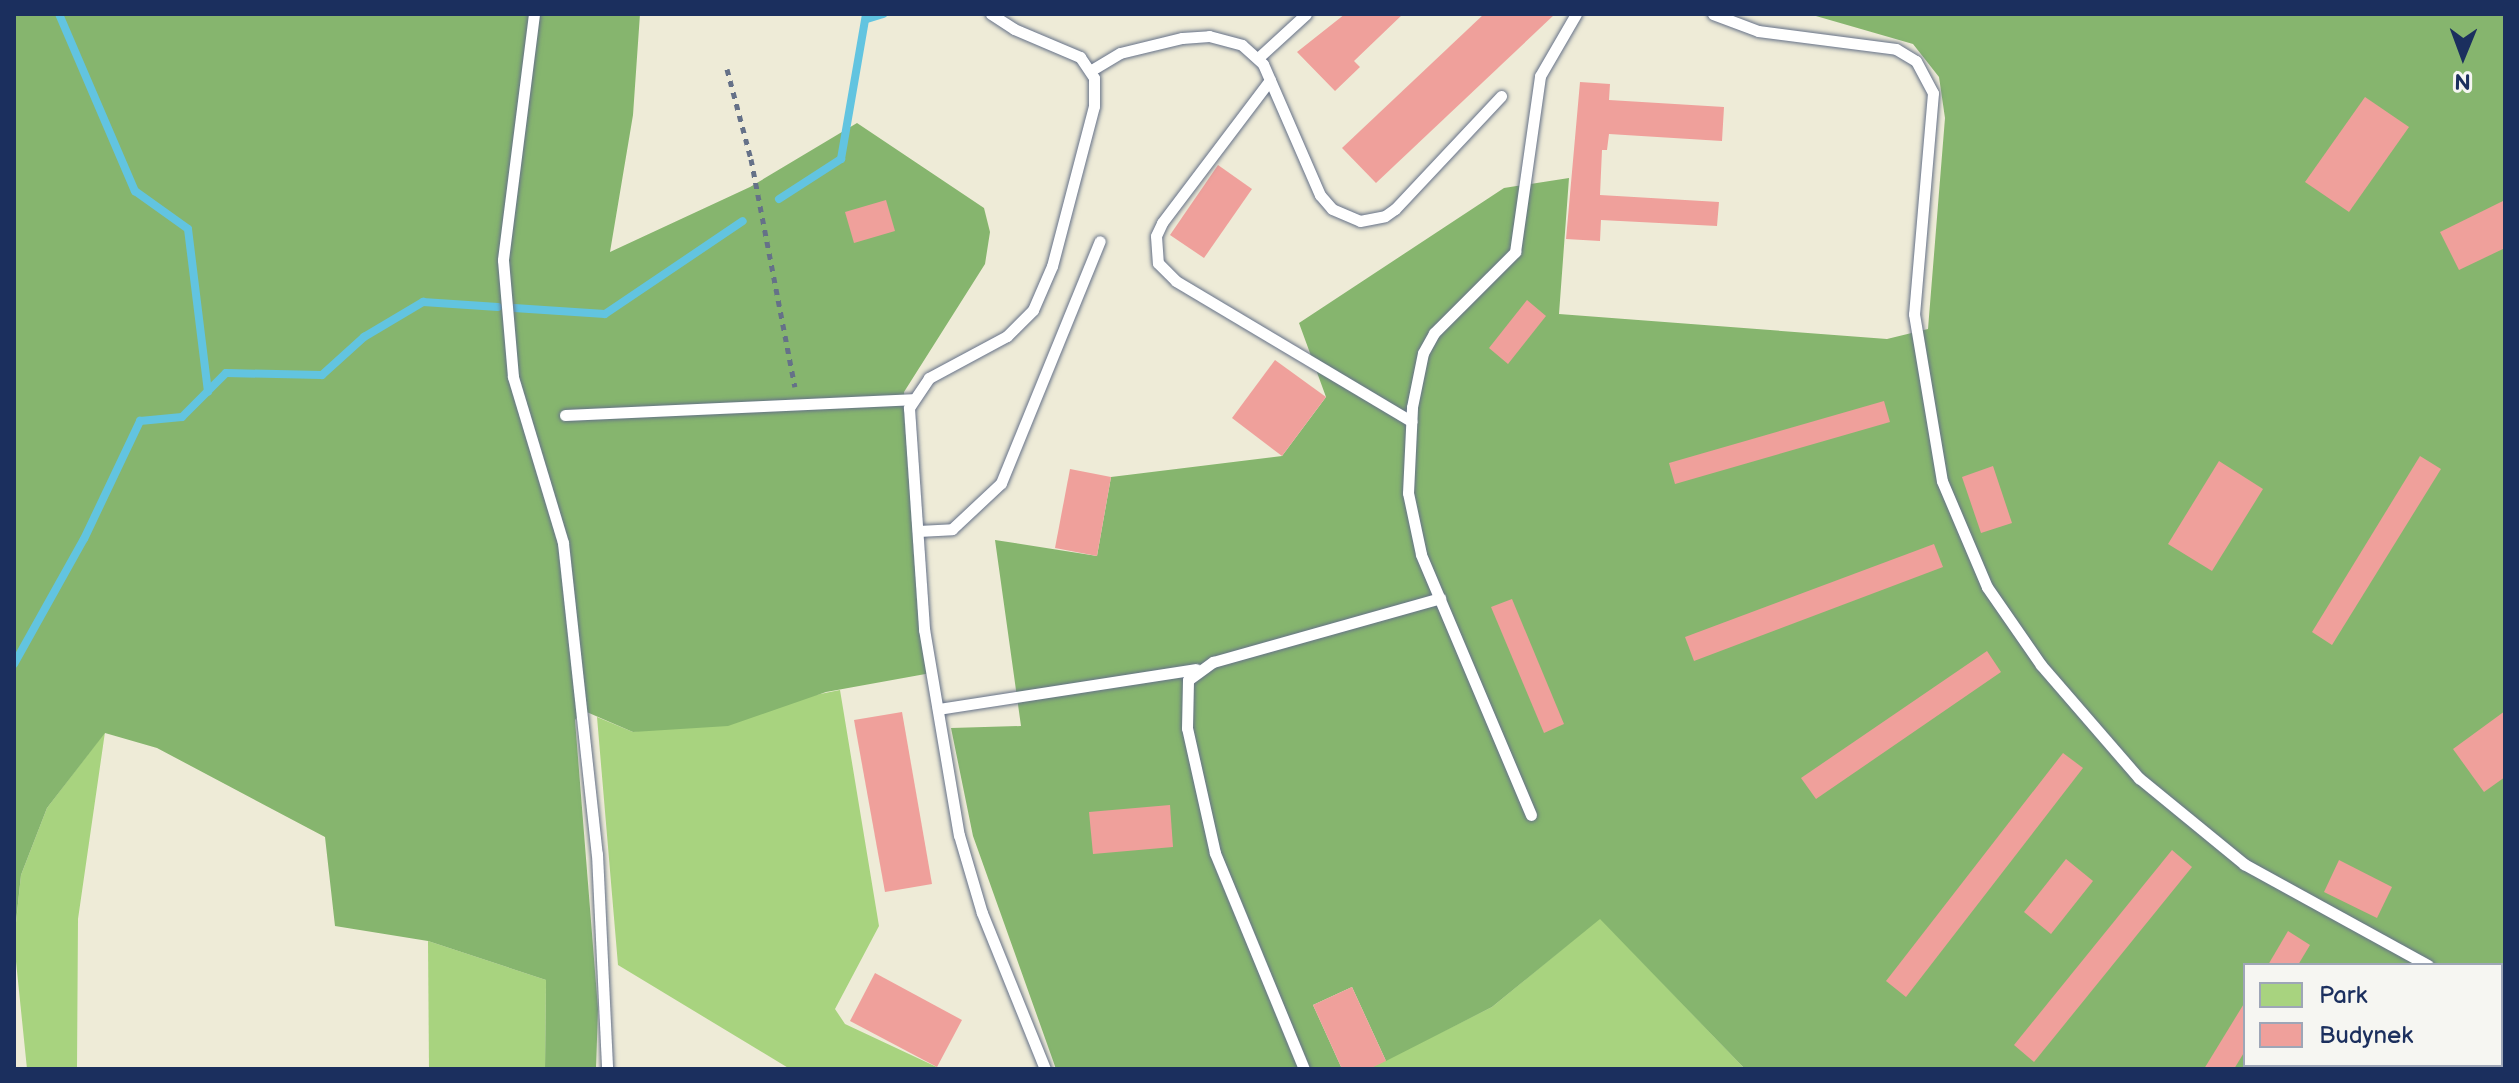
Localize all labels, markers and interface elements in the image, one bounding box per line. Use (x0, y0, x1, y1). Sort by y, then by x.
north arrow (2423, 16, 2503, 96)
text: N (2454, 67, 2471, 94)
legend (2243, 963, 2503, 1067)
text: Park (2319, 981, 2367, 1010)
text: Budynek (2319, 1021, 2413, 1050)

